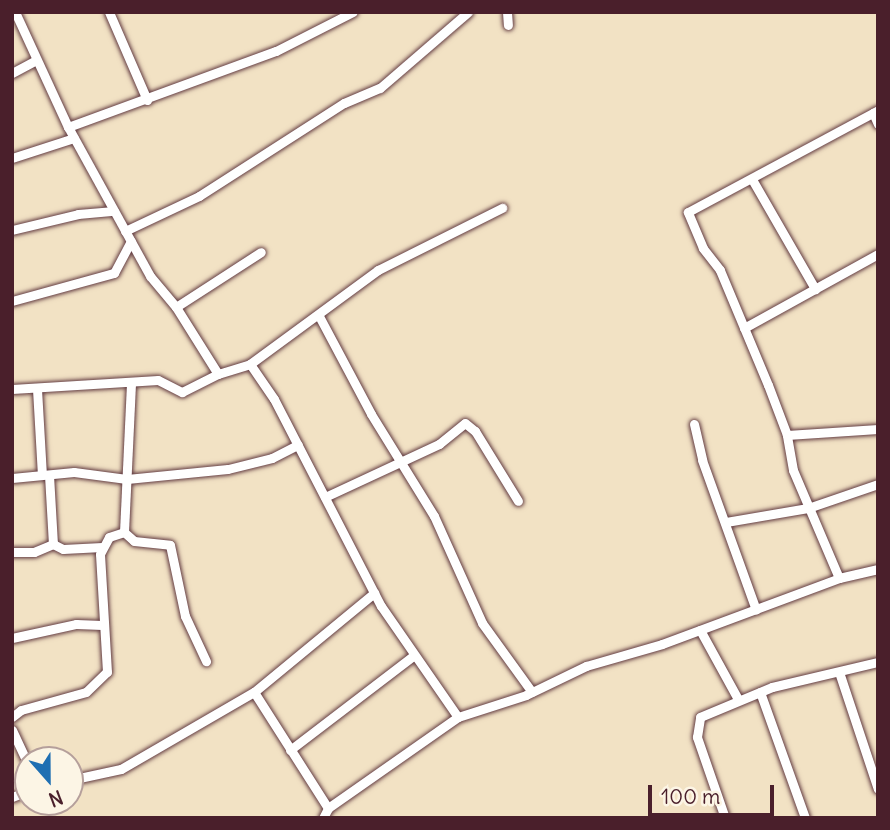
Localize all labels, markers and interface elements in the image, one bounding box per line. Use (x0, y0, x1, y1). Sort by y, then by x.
north arrow (14, 746, 84, 816)
scale bar (652, 770, 778, 814)
text: 100 m (661, 783, 720, 810)
text: N (45, 785, 66, 812)

